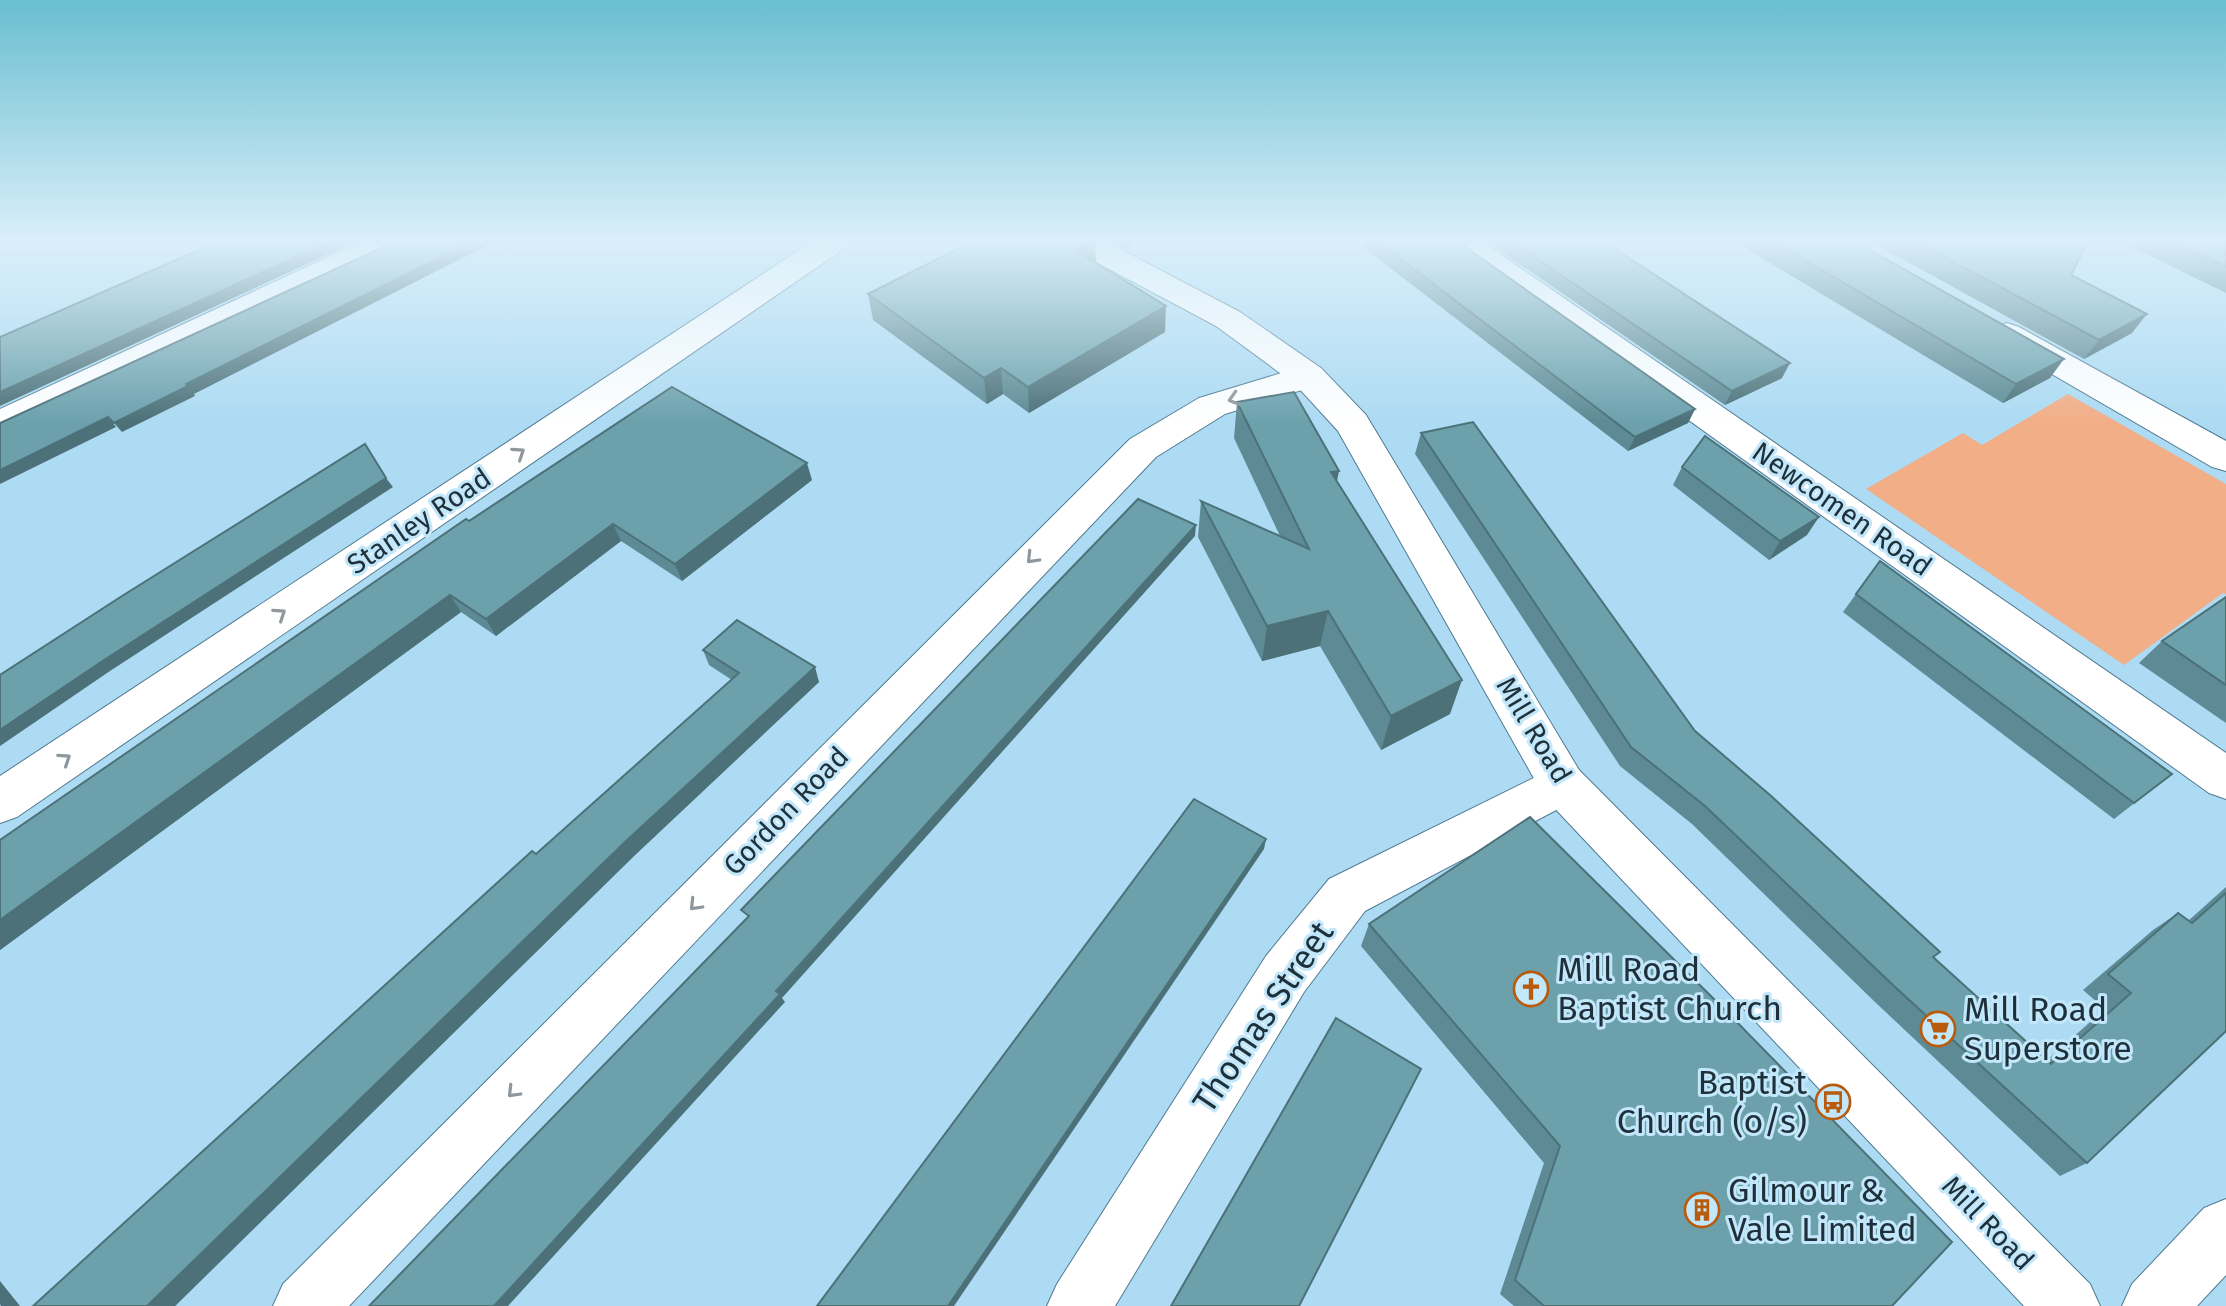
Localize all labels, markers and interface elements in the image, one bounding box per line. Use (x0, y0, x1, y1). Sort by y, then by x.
one-way arrow (1228, 390, 1242, 406)
street label: Newcomen Road (1746, 435, 1938, 583)
one-way arrow (511, 448, 525, 463)
street label: Stanley Road (341, 461, 497, 581)
one-way arrow (1027, 549, 1041, 563)
one-way arrow (272, 609, 286, 624)
street label: Mill Road (1489, 671, 1579, 789)
street label: Gordon Road (717, 740, 855, 882)
one-way arrow (56, 754, 70, 769)
one-way arrow (689, 896, 704, 910)
street label: Thomas Street (1184, 913, 1342, 1120)
place label: Mill Road Baptist Church (1557, 949, 1782, 1029)
church icon: Mill Road Baptist Church (1512, 970, 1550, 1008)
place label: Mill Road Superstore (1964, 989, 2132, 1069)
supermarket icon: Mill Road Superstore (1919, 1010, 1957, 1048)
place label: Baptist Church (o/s) (1617, 1062, 1808, 1142)
one-way arrow (508, 1083, 523, 1097)
bus stop icon: Baptist Church (o/s) (1814, 1083, 1852, 1121)
street label: Mill Road (1935, 1169, 2041, 1277)
place label: Gilmour & Vale Limited (1728, 1170, 1917, 1250)
building icon: Gilmour & Vale Limited (1683, 1191, 1721, 1229)

